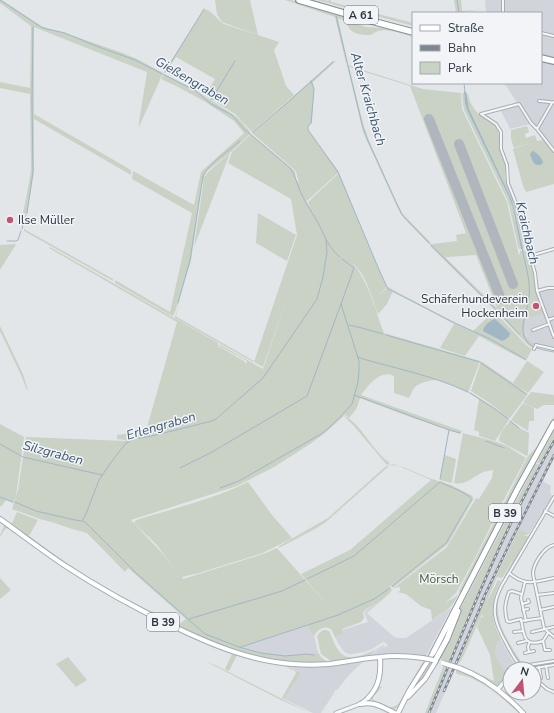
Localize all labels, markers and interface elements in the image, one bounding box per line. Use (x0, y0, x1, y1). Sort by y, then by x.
road number: A 61 (344, 6, 378, 24)
legend (412, 12, 542, 84)
text: Straße (448, 20, 484, 36)
text: Bahn (448, 40, 476, 56)
water label: Alter Kraichbach (346, 49, 390, 148)
water label: Gießengraben (152, 53, 232, 109)
text: Park (448, 60, 473, 76)
water label: Kraichbach (511, 200, 543, 266)
place label: Ilse Müller (18, 212, 75, 228)
marker: Ilse Müller (5, 215, 15, 225)
place label: Schäferhundeverein Hockenheim (421, 291, 528, 321)
marker: Schäferhundeverein Hockenheim (531, 301, 541, 311)
water label: Erlengraben (124, 408, 198, 444)
water label: Silzgraben (21, 436, 85, 470)
road number: B 39 (489, 504, 521, 522)
park label: Mörsch (419, 571, 459, 587)
road number: B 39 (147, 613, 179, 631)
north arrow (502, 661, 542, 701)
text: N (519, 664, 531, 680)

